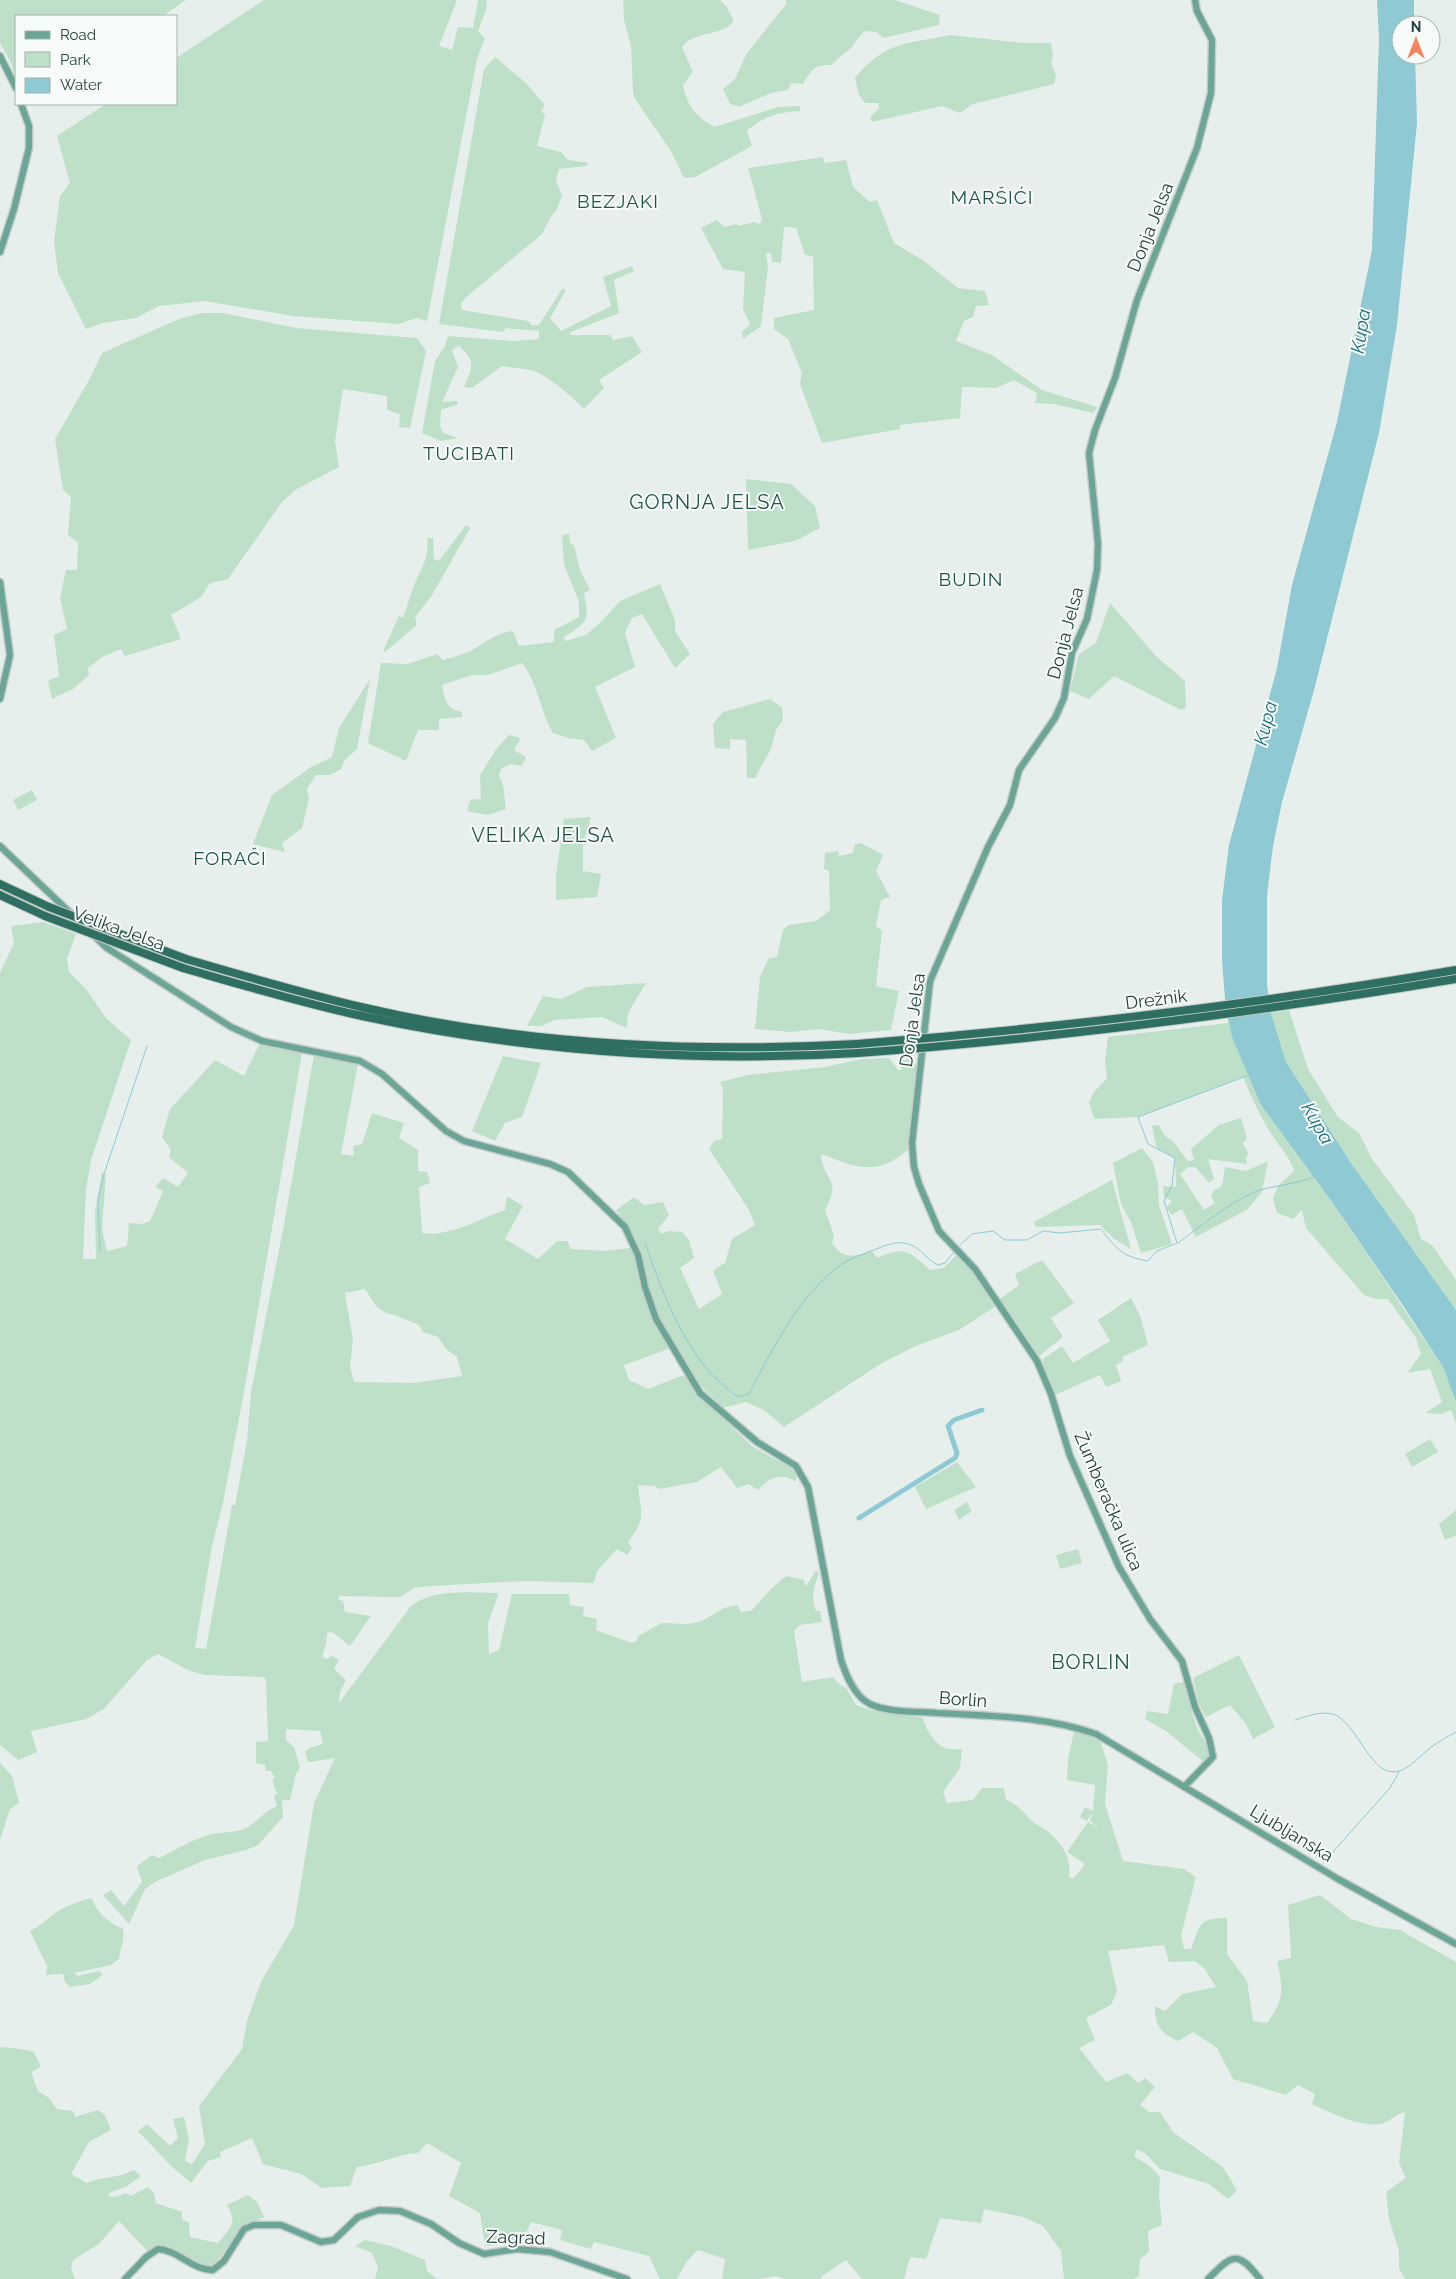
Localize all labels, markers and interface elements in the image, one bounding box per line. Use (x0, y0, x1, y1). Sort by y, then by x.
legend (15, 15, 178, 105)
north arrow (1391, 15, 1441, 65)
text: N (1411, 19, 1421, 35)
text: Road (60, 26, 96, 44)
text: Park (60, 51, 91, 69)
text: Water (60, 76, 103, 94)
street label: Donja Jelsa (1123, 179, 1177, 275)
district label: MARŠIĆI (951, 186, 1033, 208)
district label: BEZJAKI (577, 190, 659, 212)
water label: Kupa (1346, 307, 1374, 355)
district label: TUCIBATI (423, 442, 515, 464)
district label: GORNJA JELSA (629, 490, 785, 514)
district label: BUDIN (939, 568, 1003, 590)
street label: Donja Jelsa (1043, 585, 1087, 681)
water label: Kupa (1249, 699, 1281, 747)
district label: VELIKA JELSA (471, 823, 615, 847)
district label: FORAČI (193, 847, 267, 869)
street label: Velika Jelsa (70, 902, 168, 954)
street label: Donja Jelsa (895, 972, 929, 1068)
street label: Drežnik (1124, 985, 1189, 1013)
water label: Kupa (1297, 1098, 1339, 1148)
street label: Žumberačka ulica (1070, 1428, 1149, 1574)
district label: BORLIN (1051, 1650, 1131, 1674)
street label: Borlin (938, 1687, 988, 1711)
street label: Ljubljanska (1246, 1800, 1338, 1866)
street label: Zagrad (486, 2225, 546, 2249)

